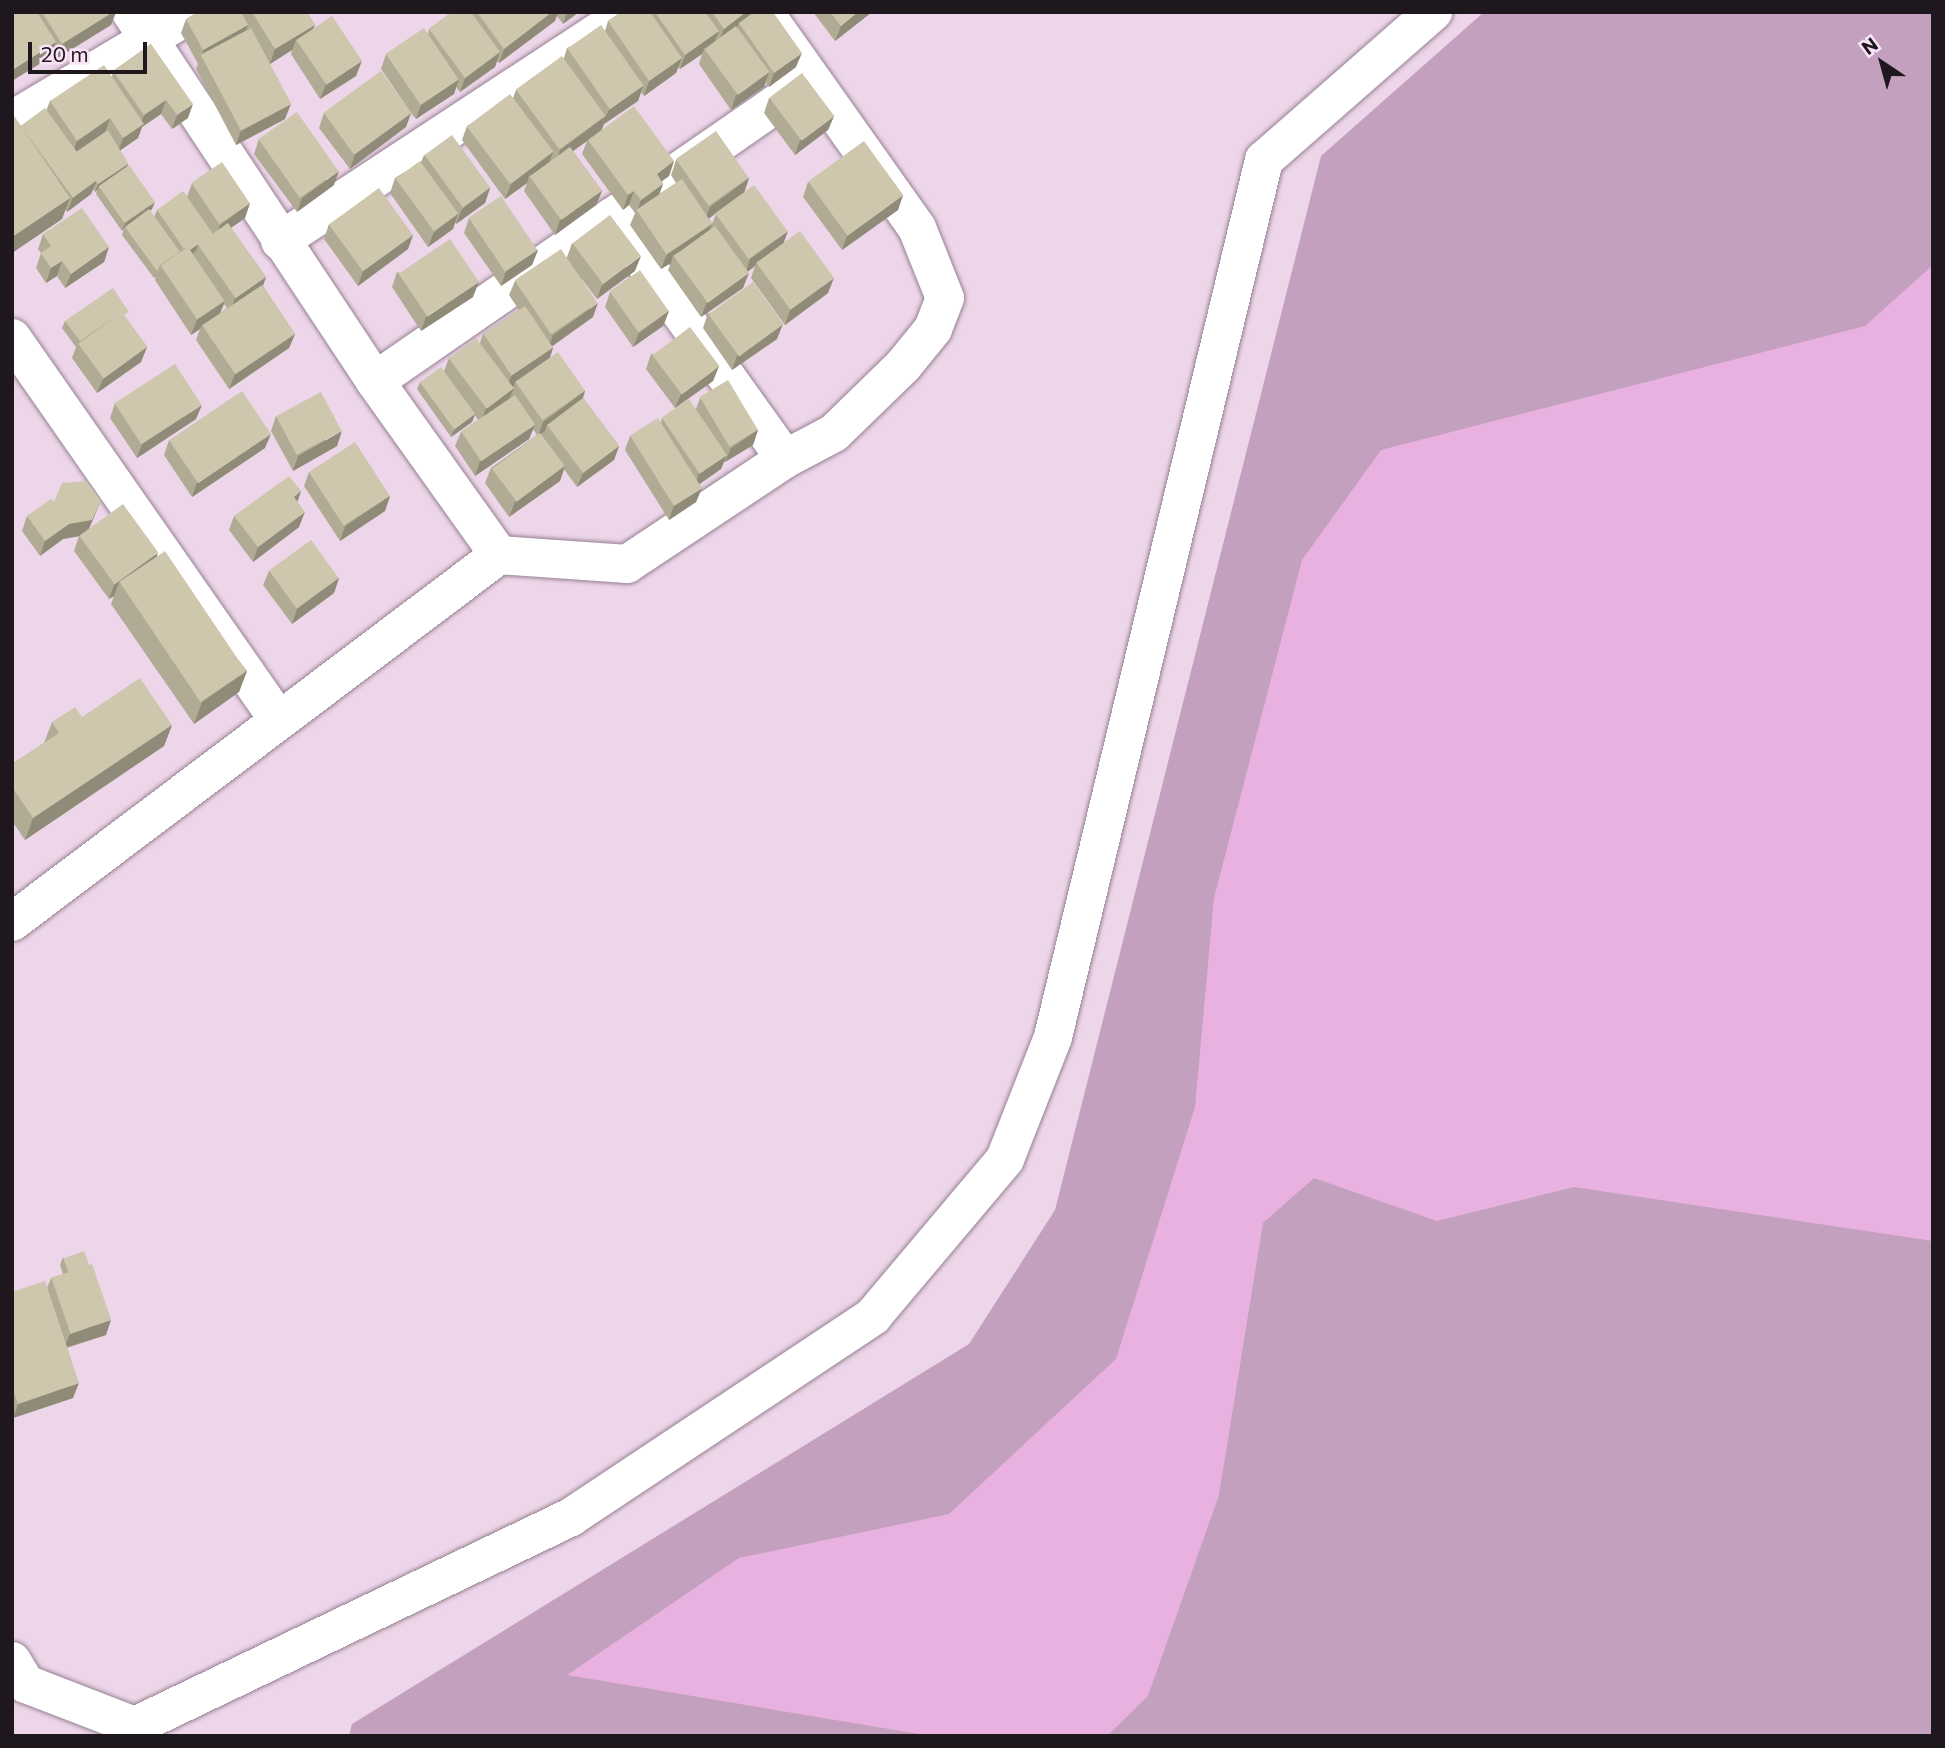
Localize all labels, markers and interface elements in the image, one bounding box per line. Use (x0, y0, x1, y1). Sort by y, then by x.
scale bar (32, 28, 150, 72)
north arrow (1847, 28, 1917, 98)
text: N (1857, 32, 1882, 59)
text: 20 m (41, 41, 89, 66)

